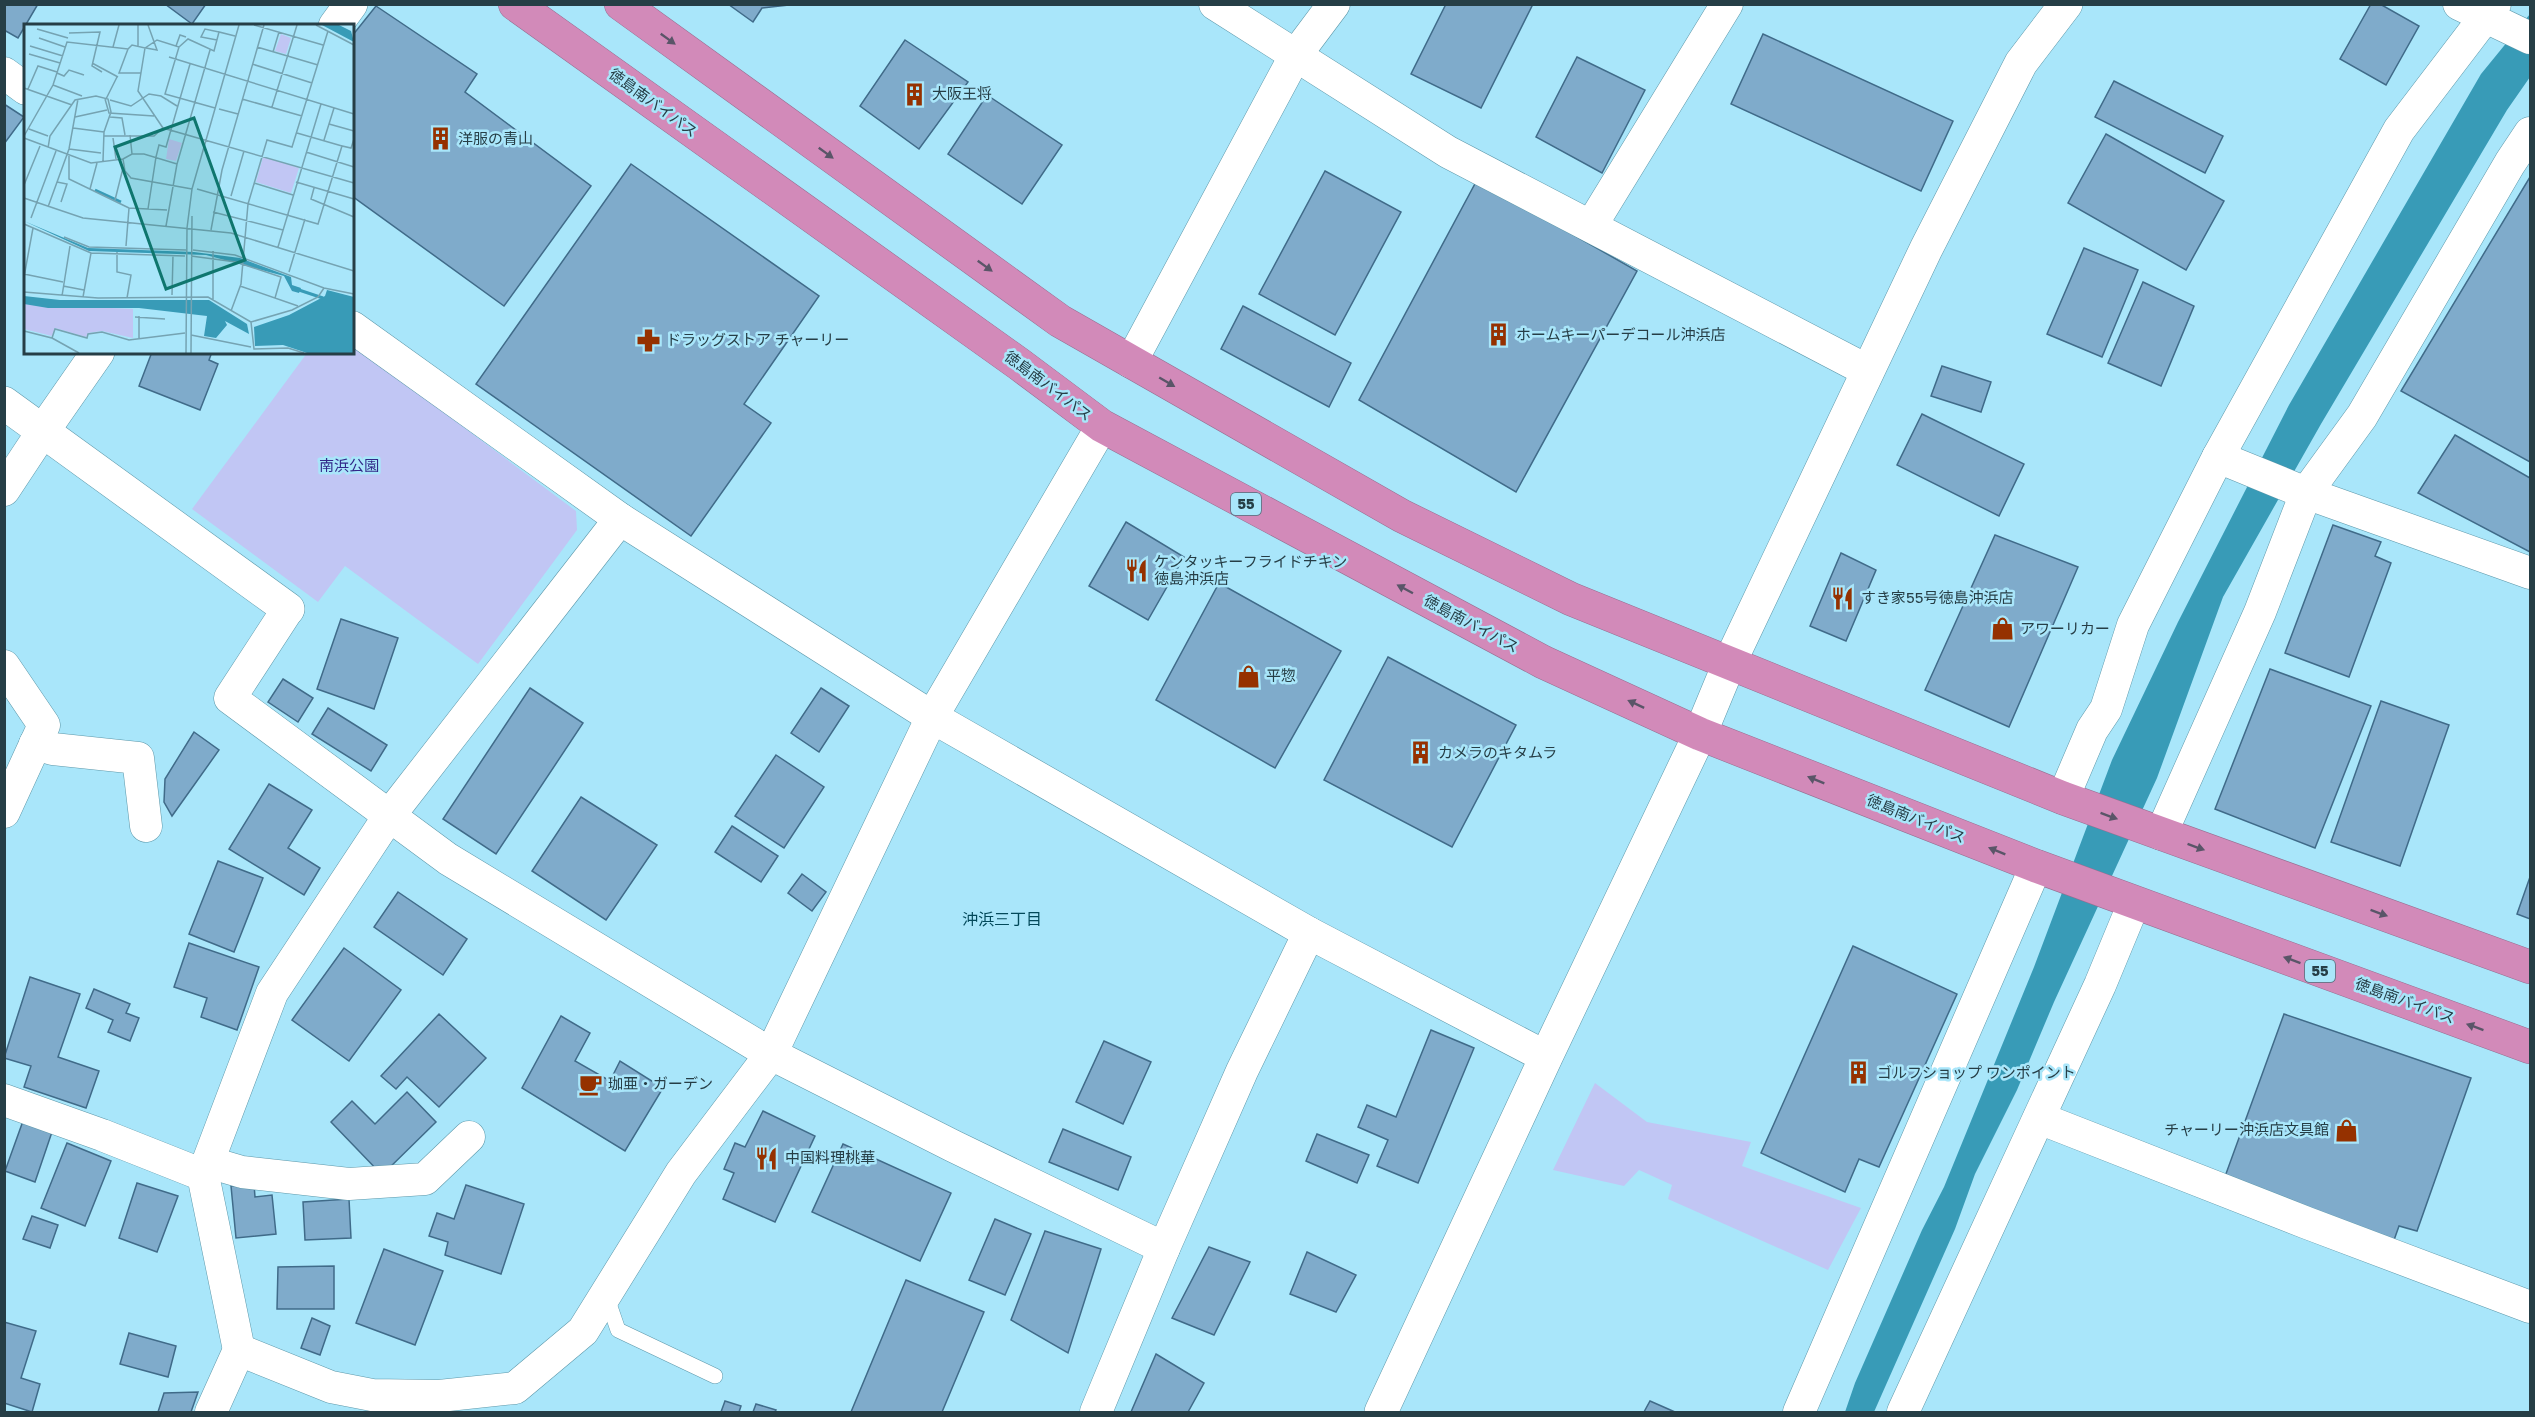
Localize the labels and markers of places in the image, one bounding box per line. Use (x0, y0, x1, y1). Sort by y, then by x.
building icon: 大阪王将 (901, 81, 927, 107)
place label: 大阪王将 (932, 84, 992, 102)
building icon: 洋服の青山 (427, 126, 453, 152)
place label: 洋服の青山 (458, 129, 533, 147)
building icon: ホームキーパーデコール沖浜店 (1485, 322, 1511, 348)
place label: ホームキーパーデコール沖浜店 (1516, 325, 1725, 343)
pharmacy icon: ドラッグストア チャーリー (635, 327, 661, 353)
place label: ドラッグストア チャーリー (666, 330, 850, 348)
place label: ケンタッキーフライドチキン 徳島沖浜店 (1154, 552, 1347, 587)
restaurant icon: ケンタッキーフライドチキン 徳島沖浜店 (1123, 558, 1149, 584)
restaurant icon: すき家55号徳島沖浜店 (1830, 585, 1856, 611)
place label: すき家55号徳島沖浜店 (1861, 588, 2013, 606)
shop icon: アワーリカー (1989, 616, 2015, 642)
place label: アワーリカー (2020, 619, 2110, 637)
shop icon: 平惣 (1235, 663, 1261, 689)
place label: 平惣 (1266, 666, 1296, 684)
building icon: カメラのキタムラ (1407, 740, 1433, 766)
place label: カメラのキタムラ (1438, 743, 1557, 761)
building icon: ゴルフショップ ワンポイント (1846, 1060, 1872, 1086)
place label: ゴルフショップ ワンポイント (1877, 1063, 2076, 1081)
cafe icon: 珈亜・ガーデン (577, 1071, 603, 1097)
place label: 珈亜・ガーデン (608, 1074, 713, 1092)
shop icon: チャーリー沖浜店文具館 (2334, 1117, 2360, 1143)
place label: チャーリー沖浜店文具館 (2164, 1120, 2329, 1138)
restaurant icon: 中国料理桃華 (754, 1145, 780, 1171)
place label: 中国料理桃華 (785, 1148, 875, 1166)

